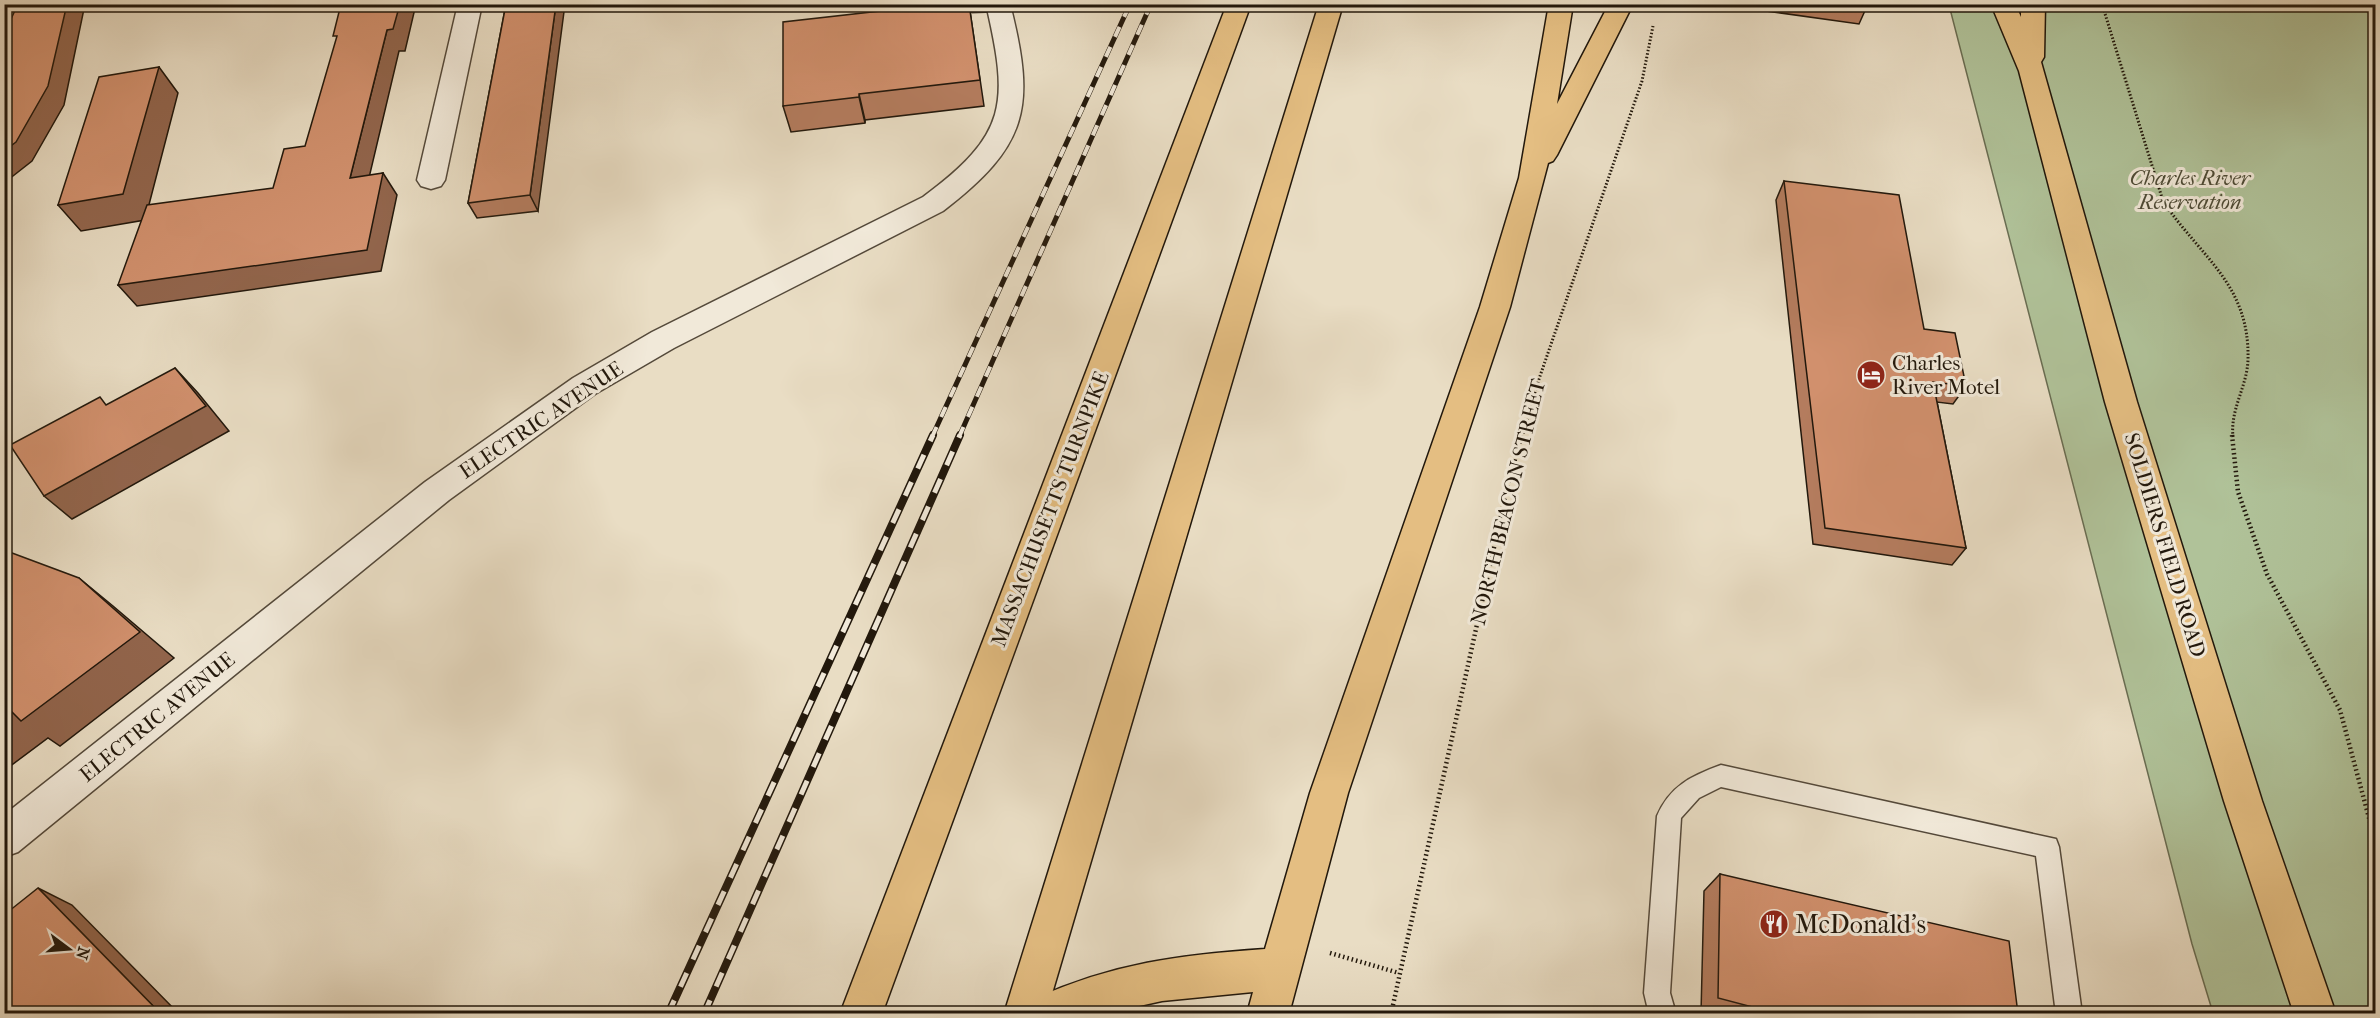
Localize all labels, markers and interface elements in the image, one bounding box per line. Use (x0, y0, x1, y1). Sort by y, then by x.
park label: Charles River Reservation (2130, 166, 2252, 214)
place label: Charles River Motel (1892, 351, 2000, 399)
street label: ELECTRIC AVENUE (455, 356, 628, 484)
hotel icon: Charles River Motel (1855, 359, 1887, 391)
street label: MASSACHUSETTS TURNPIKE (986, 368, 1114, 650)
street label: NORTH BEACON STREET (1466, 376, 1550, 627)
street label: SOLDIERS FIELD ROAD (2119, 430, 2211, 660)
street label: ELECTRIC AVENUE (75, 647, 239, 787)
restaurant icon: McDonald's (1758, 908, 1790, 940)
place label: McDonald's (1795, 909, 1926, 940)
north arrow (39, 919, 99, 979)
text: N (72, 945, 94, 962)

